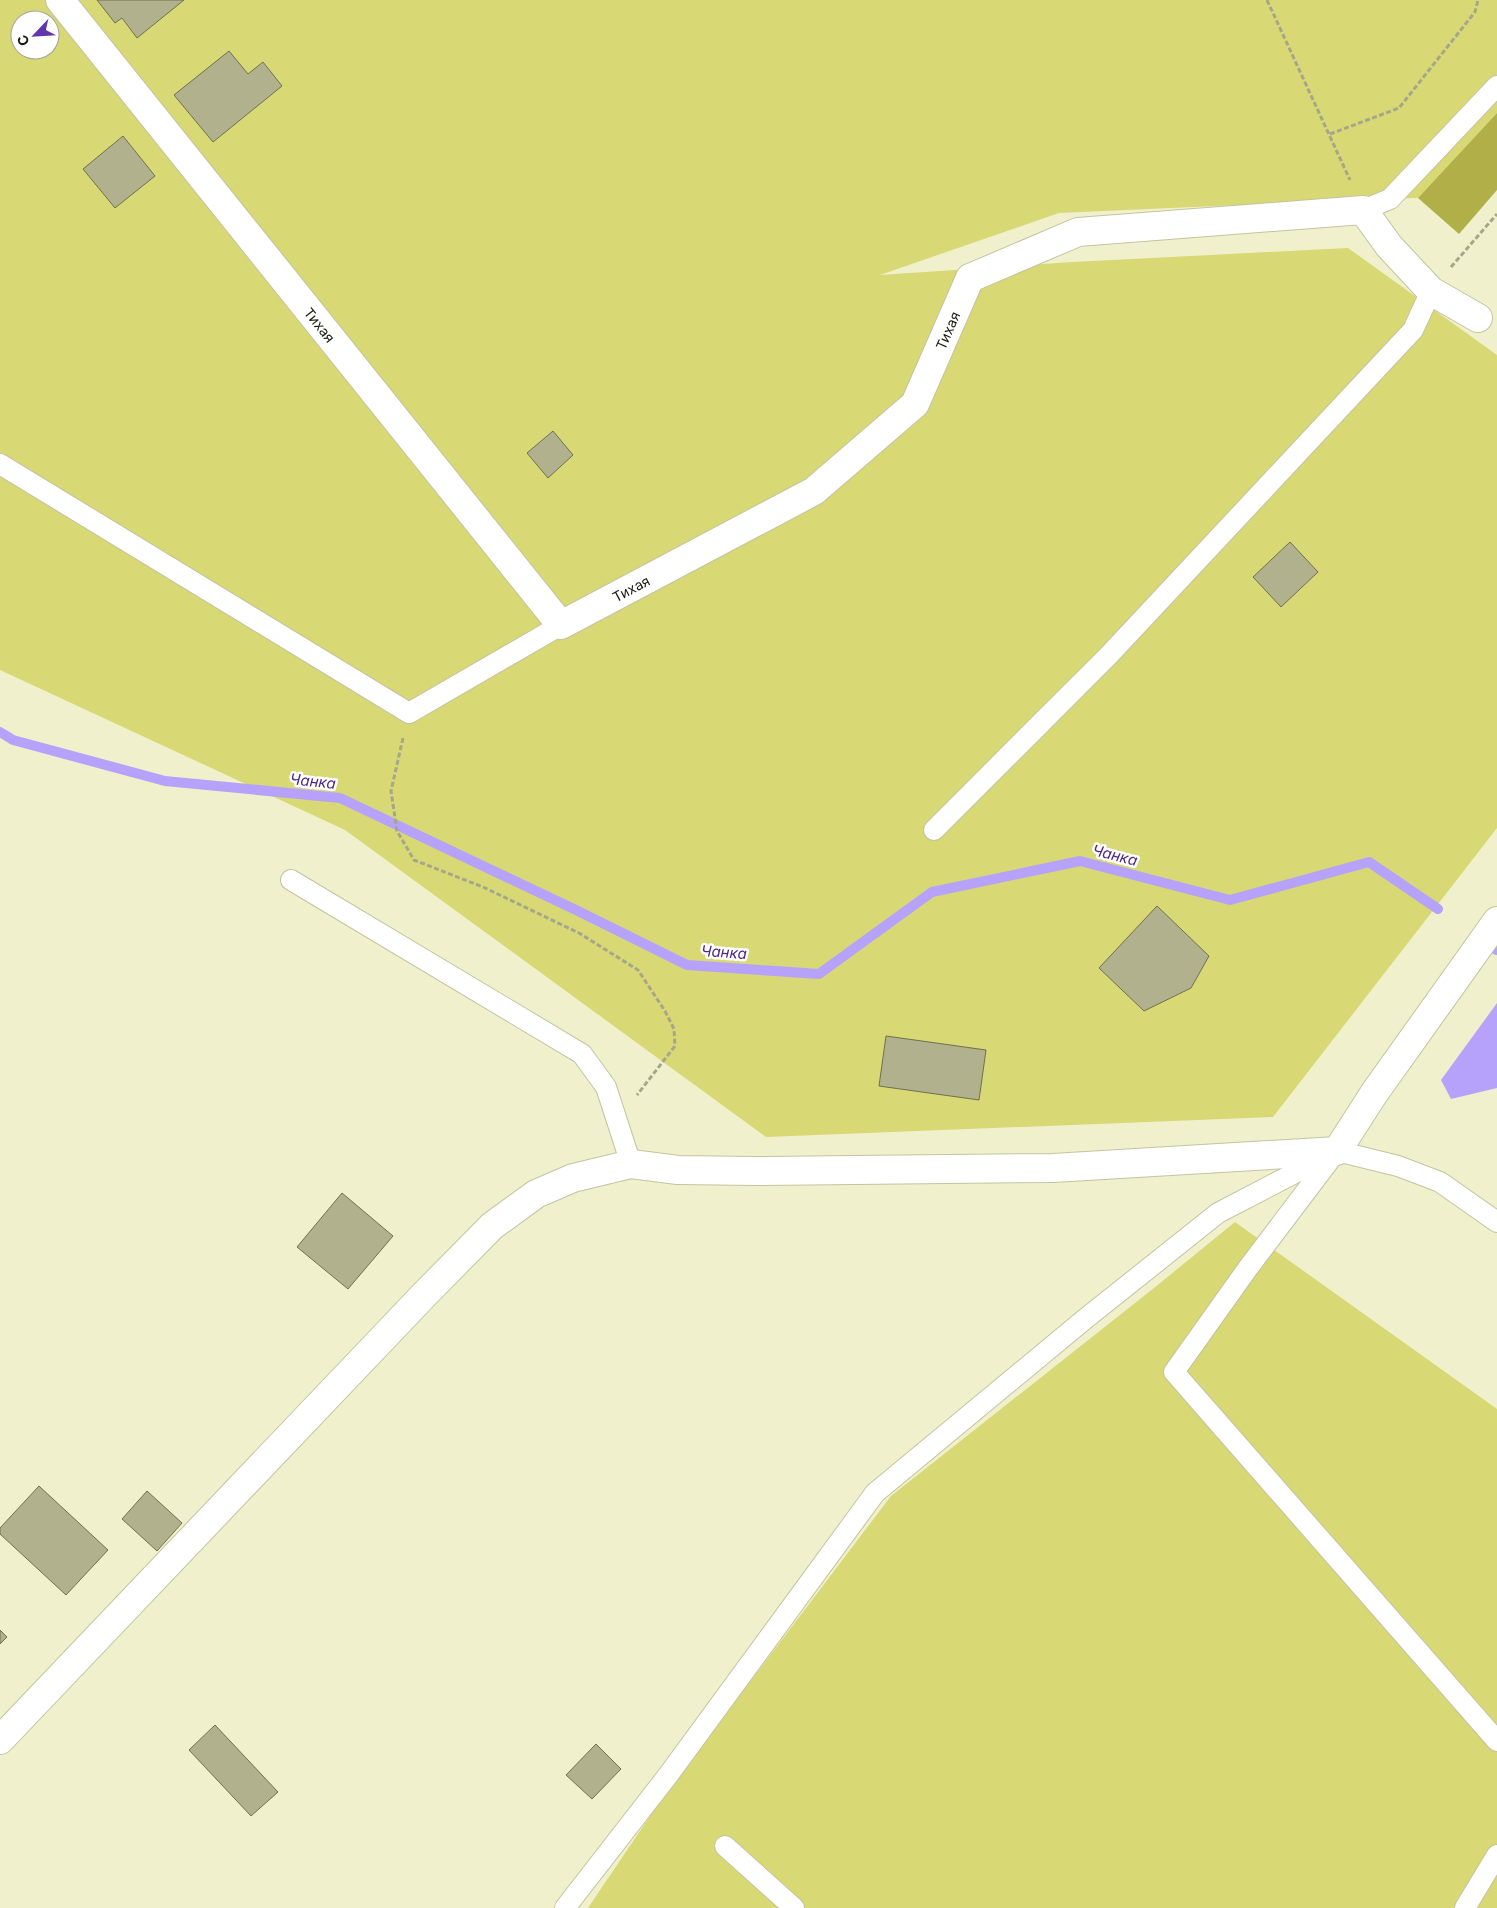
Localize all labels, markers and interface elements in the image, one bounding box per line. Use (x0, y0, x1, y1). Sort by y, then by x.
north arrow (10, 10, 60, 60)
text: С (13, 32, 33, 49)
street label: Тихая (301, 304, 339, 345)
street label: Тихая (931, 309, 963, 352)
street label: Тихая (609, 571, 652, 605)
water label: Чанка (289, 769, 337, 793)
water label: Чанка (1090, 840, 1140, 870)
water label: Чанка (700, 941, 748, 963)

